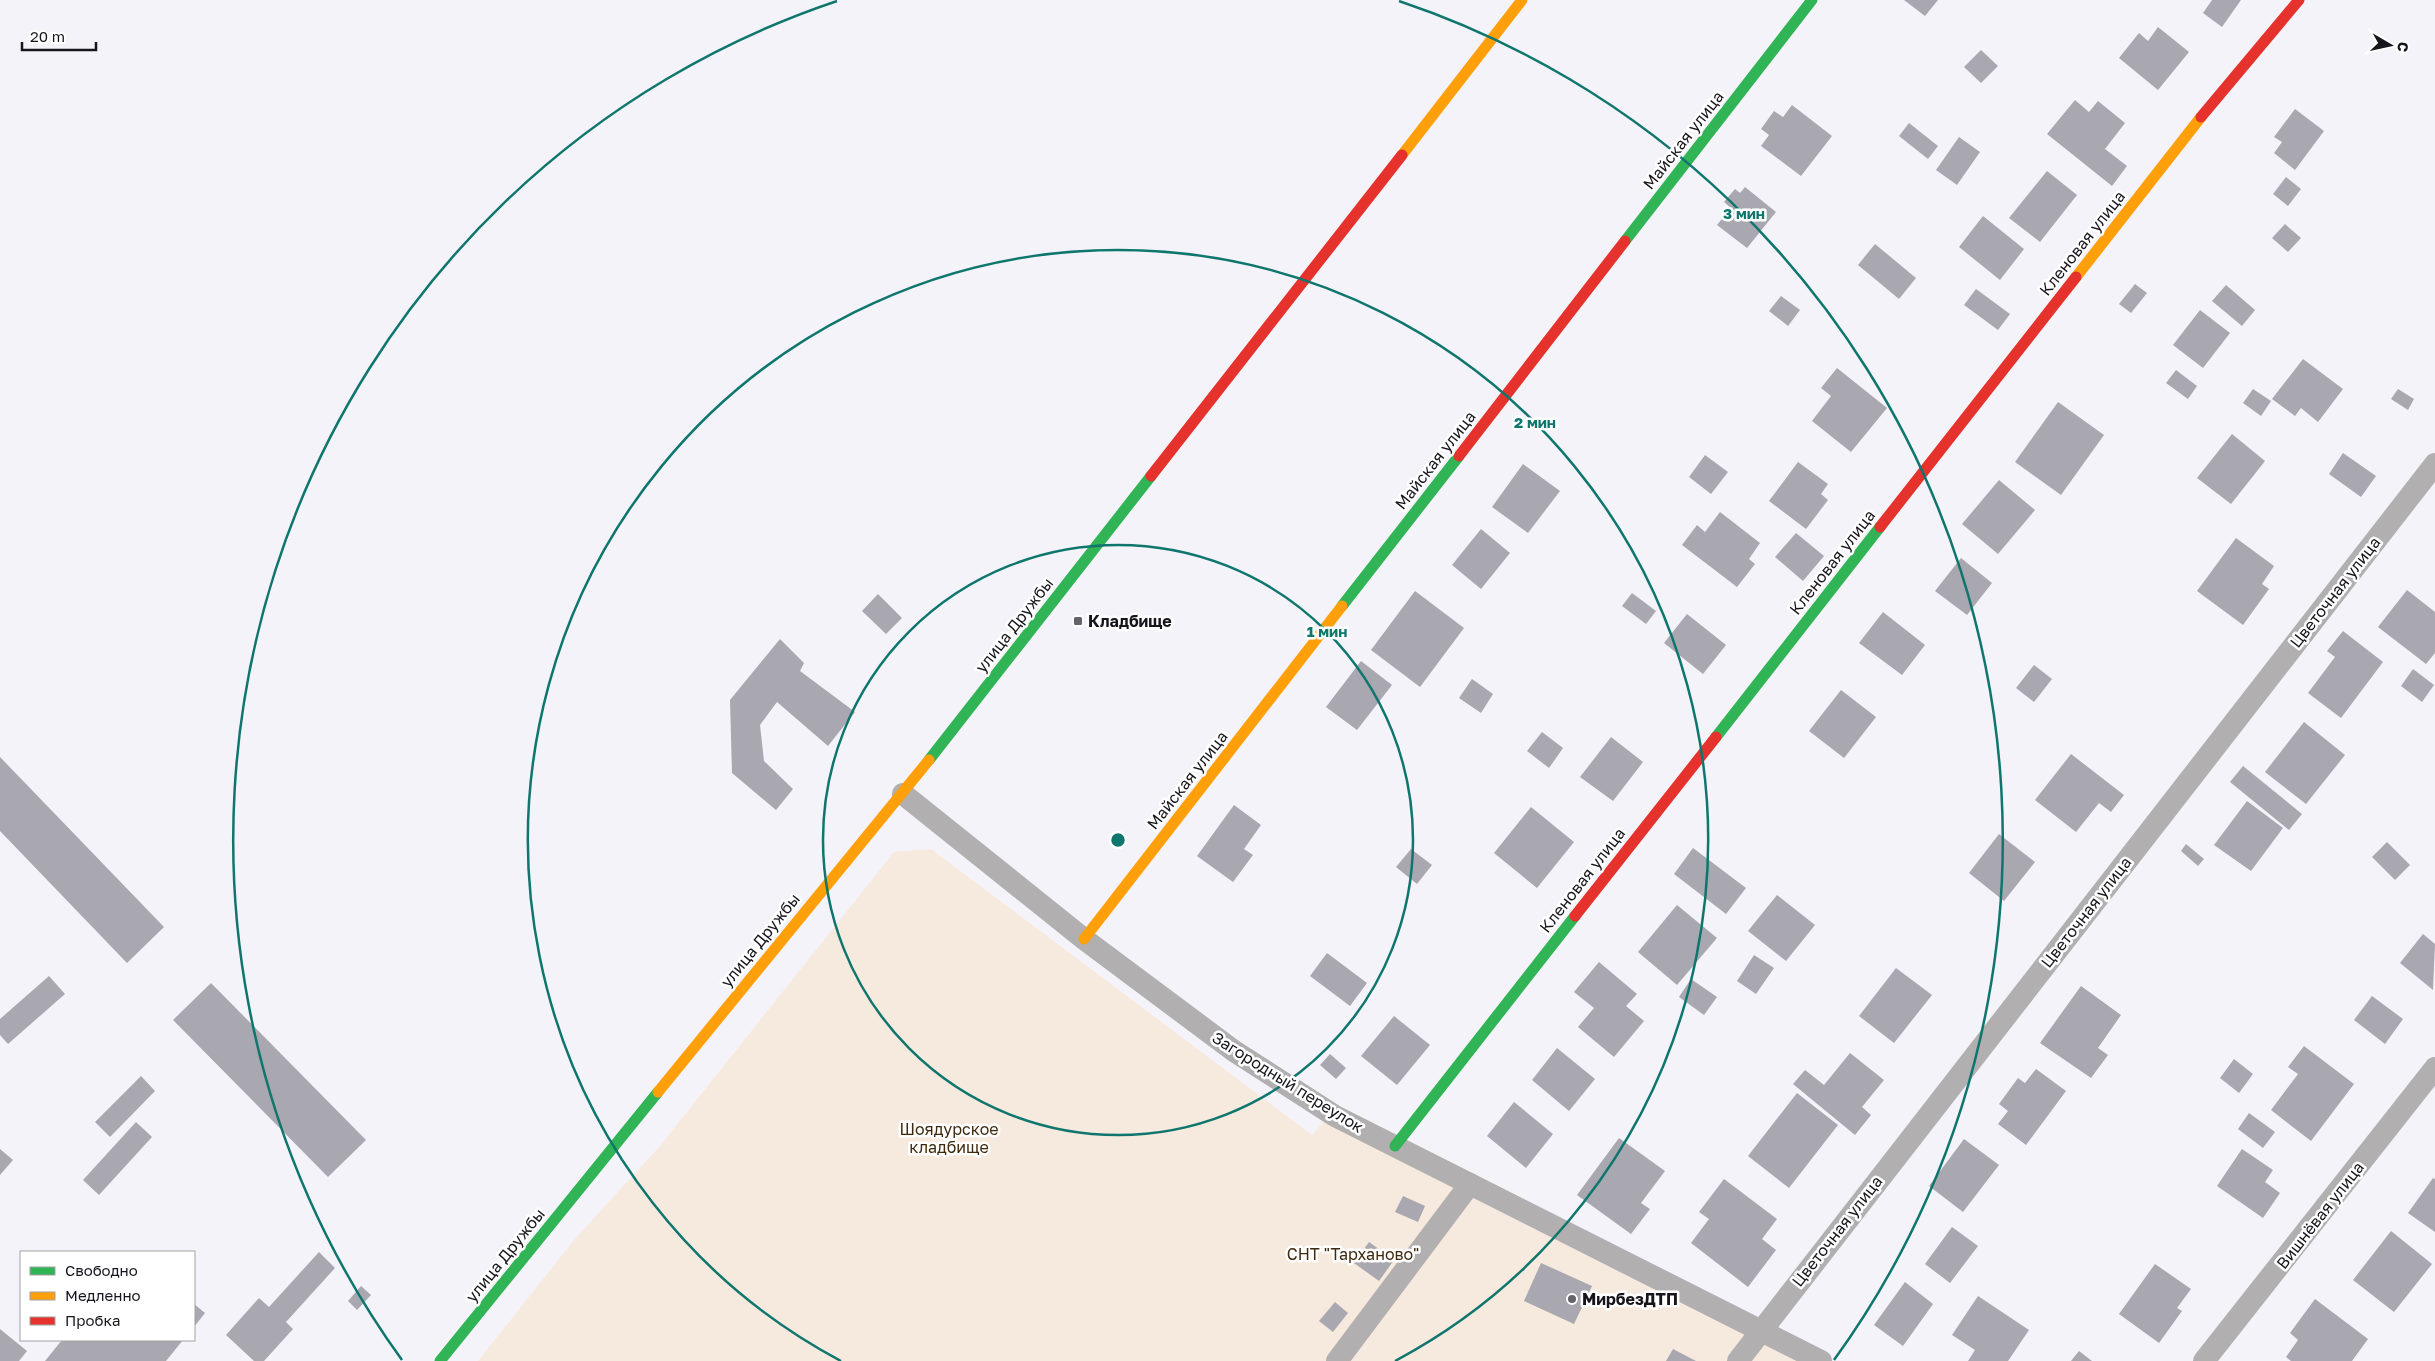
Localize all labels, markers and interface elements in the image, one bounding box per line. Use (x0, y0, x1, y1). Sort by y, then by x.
scale bar (22, 20, 96, 52)
north arrow (2365, 20, 2415, 70)
text: 20 m (30, 27, 65, 45)
text: С (2394, 41, 2413, 53)
street label: Майская улица (1638, 87, 1728, 193)
street label: Кленовая улица (2035, 187, 2129, 299)
text: 3 мин (1723, 204, 1765, 222)
street label: Майская улица (1390, 407, 1480, 513)
text: 2 мин (1514, 413, 1556, 431)
street label: Кленовая улица (1785, 506, 1879, 618)
street label: Цветочная улица (2285, 533, 2385, 651)
street label: улица Дружбы (971, 574, 1057, 676)
place label: Кладбище (1088, 611, 1172, 631)
marker: Кладбище (1072, 615, 1084, 627)
text: 1 мин (1307, 622, 1347, 640)
street label: Майская улица (1142, 727, 1232, 833)
street label: Кленовая улица (1535, 824, 1629, 936)
centre of rings (1109, 831, 1127, 849)
street label: Цветочная улица (2036, 853, 2136, 971)
street label: улица Дружбы (716, 889, 804, 991)
street label: Загородный переулок (1209, 1027, 1367, 1137)
park label: Шоядурское кладбище (899, 1119, 999, 1157)
street label: Вишнёвая улица (2272, 1157, 2368, 1273)
street label: Цветочная улица (1787, 1172, 1887, 1290)
street label: улица Дружбы (461, 1204, 549, 1306)
park label: СНТ "Тарханово" (1287, 1244, 1419, 1264)
legend (20, 1251, 195, 1341)
text: Свободно (65, 1261, 138, 1279)
text: Медленно (65, 1286, 141, 1304)
place label: МирбезДТП (1582, 1289, 1678, 1309)
marker: МирбезДТП (1566, 1293, 1578, 1305)
text: Пробка (65, 1311, 120, 1329)

